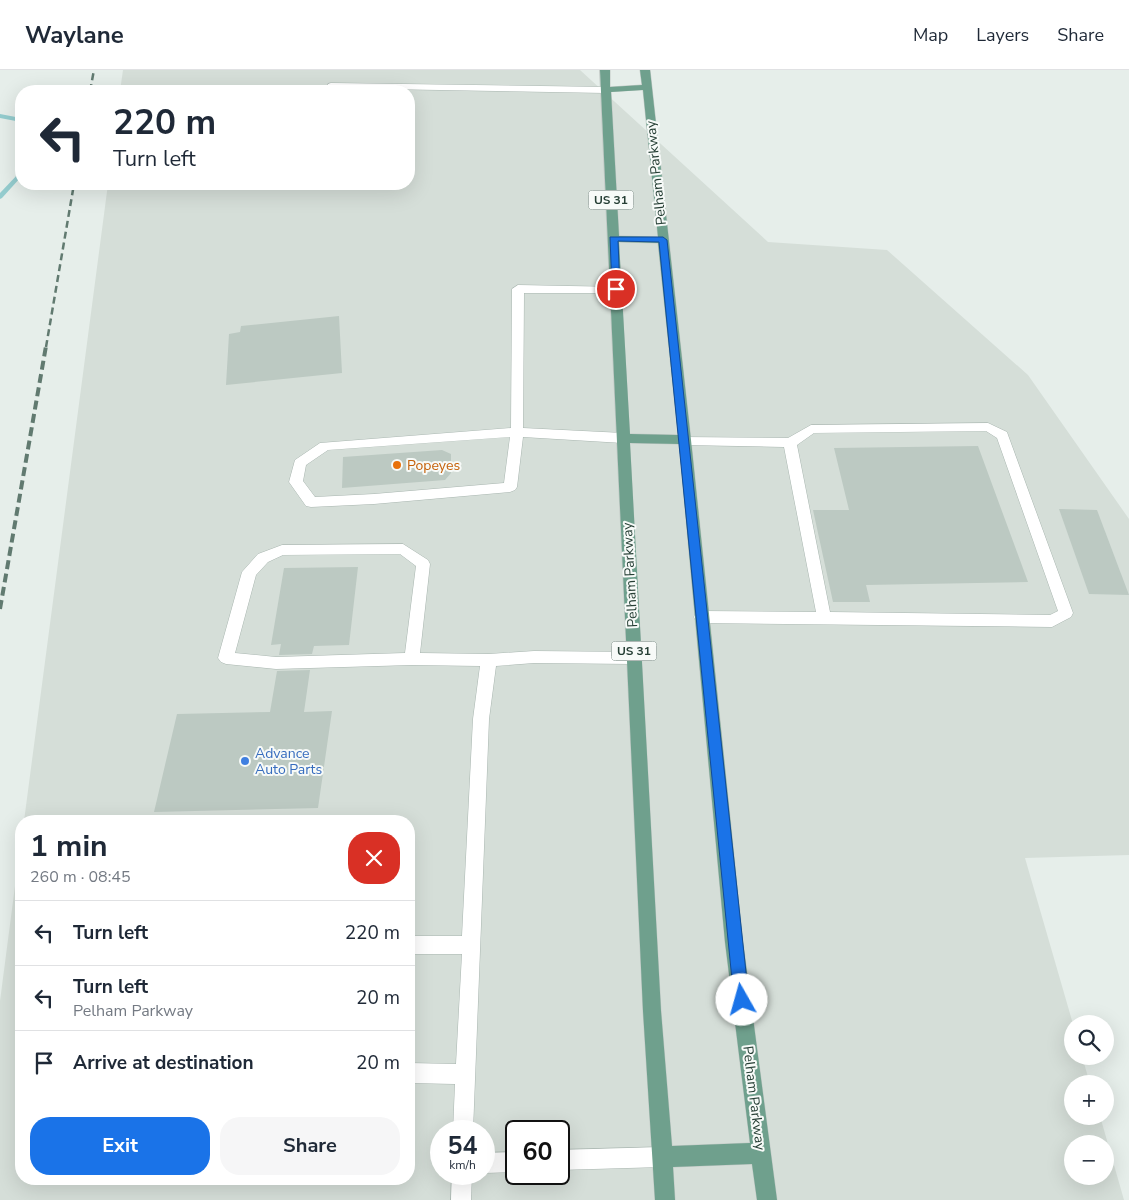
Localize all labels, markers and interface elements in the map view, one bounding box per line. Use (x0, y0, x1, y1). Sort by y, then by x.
text: Waylane (25, 19, 124, 51)
text: Map (913, 23, 948, 47)
text: Layers (976, 23, 1029, 47)
text: Share (1057, 23, 1104, 47)
text: 220 m (113, 99, 216, 146)
icon: left (30, 105, 95, 170)
street label: Pelham Parkway (641, 119, 671, 226)
text: Turn left (113, 144, 196, 174)
road number: US 31 (588, 190, 634, 210)
pin (595, 268, 637, 310)
icon: arrive (602, 275, 630, 303)
place label: Popeyes (407, 456, 460, 475)
marker: Popeyes (391, 459, 403, 471)
street label: Pelham Parkway (618, 521, 642, 628)
road number: US 31 (612, 642, 656, 660)
place label: Advance Auto Parts (255, 744, 322, 779)
marker: Advance Auto Parts (239, 755, 251, 767)
text: 1 min (30, 826, 108, 867)
button: close (348, 832, 400, 884)
text: 260 m · 08:45 (30, 866, 131, 888)
icon: left (30, 919, 58, 947)
text: Turn left (73, 920, 148, 946)
text: 220 m (345, 920, 400, 946)
position arrow (715, 973, 767, 1025)
text: Turn left (73, 974, 148, 1000)
icon: left (30, 984, 58, 1012)
text: 20 m (356, 985, 400, 1011)
text: Pelham Parkway (73, 1000, 193, 1022)
map controls (1064, 1015, 1114, 1185)
button: search (1064, 1015, 1114, 1065)
street label: Pelham Parkway (738, 1045, 770, 1152)
icon: arrive (30, 1049, 58, 1077)
text: Arrive at destination (73, 1050, 254, 1076)
text: 20 m (356, 1050, 400, 1076)
button: + (1064, 1075, 1114, 1125)
button: Exit (30, 1117, 210, 1175)
button: Share (220, 1117, 400, 1175)
speed limit sign: 60 (505, 1120, 570, 1185)
text: 54 (447, 1129, 478, 1163)
button: − (1064, 1135, 1114, 1185)
text: km/h (449, 1157, 476, 1173)

